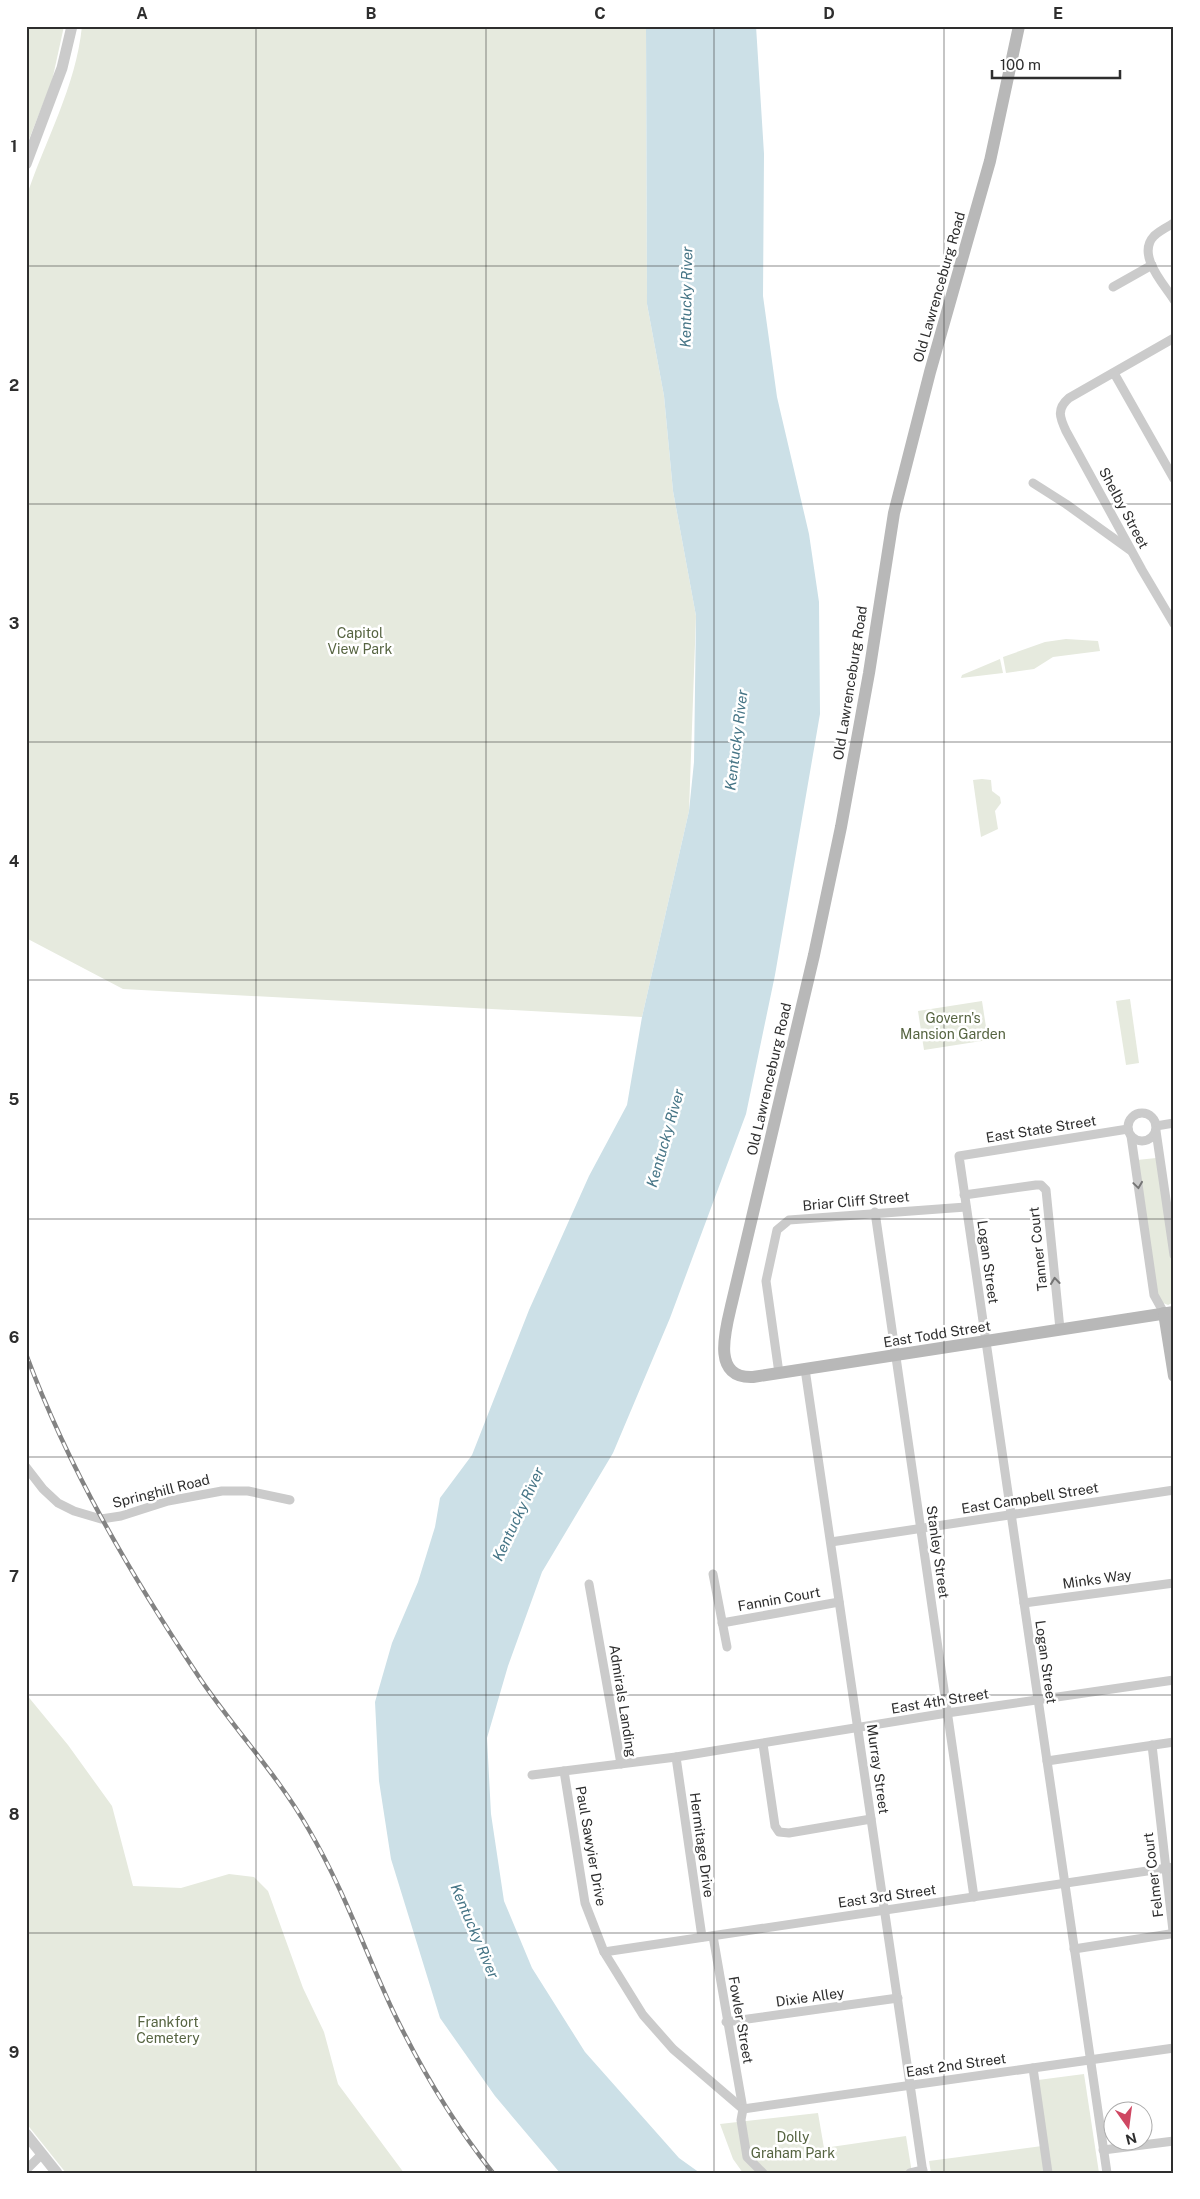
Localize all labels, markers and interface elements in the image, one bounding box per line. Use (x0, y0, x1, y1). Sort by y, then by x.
text: A (136, 4, 148, 23)
text: B (366, 4, 377, 23)
text: C (594, 4, 606, 23)
text: D (823, 4, 835, 23)
text: E (1053, 4, 1063, 23)
scale bar (992, 48, 1120, 80)
text: 100 m (1000, 56, 1041, 73)
text: 1 (11, 137, 17, 156)
street label: Old Lawrenceburg Road (910, 210, 968, 364)
water label: Kentucky River (677, 246, 695, 348)
text: 2 (9, 376, 19, 395)
street label: Shelby Street (1096, 465, 1152, 551)
street label: Old Lawrenceburg Road (830, 605, 870, 761)
text: 3 (9, 614, 19, 633)
park label: Capitol View Park (328, 625, 393, 657)
water label: Kentucky River (721, 688, 751, 791)
text: 4 (9, 852, 20, 871)
street label: Old Lawrenceburg Road (744, 1001, 794, 1157)
park label: Govern's Mansion Garden (900, 1010, 1006, 1042)
water label: Kentucky River (643, 1087, 687, 1189)
text: 5 (9, 1090, 20, 1109)
street label: East State Street (985, 1112, 1097, 1146)
one-way arrow (1132, 1180, 1142, 1189)
street label: Briar Cliff Street (802, 1188, 910, 1214)
street label: Tanner Court (1026, 1206, 1050, 1292)
street label: Logan Street (974, 1219, 1002, 1305)
one-way arrow (1050, 1276, 1061, 1284)
street label: East Todd Street (882, 1318, 992, 1350)
text: 6 (9, 1328, 19, 1347)
water label: Kentucky River (489, 1464, 547, 1563)
street label: Springhill Road (111, 1471, 211, 1511)
street label: East Campbell Street (960, 1479, 1100, 1517)
street label: Stanley Street (924, 1504, 952, 1600)
street label: Minks Way (1061, 1566, 1133, 1592)
text: 7 (9, 1567, 19, 1586)
street label: Fannin Court (736, 1584, 822, 1614)
street label: Logan Street (1032, 1619, 1060, 1705)
street label: Admirals Landing (606, 1644, 640, 1759)
street label: East 4th Street (890, 1685, 990, 1717)
street label: Murray Street (864, 1723, 892, 1815)
street label: Paul Sawyier Drive (573, 1785, 609, 1907)
street label: Hermitage Drive (687, 1791, 717, 1899)
text: 8 (9, 1805, 20, 1824)
street label: Felmer Court (1140, 1832, 1166, 1918)
water label: Kentucky River (447, 1881, 503, 1981)
street label: East 3rd Street (837, 1881, 937, 1911)
street label: Fowler Street (725, 1975, 757, 2065)
street label: Dixie Alley (775, 1984, 846, 2010)
park label: Frankfort Cemetery (136, 2014, 200, 2046)
text: 9 (9, 2043, 19, 2062)
street label: East 2nd Street (905, 2050, 1007, 2080)
north arrow (1102, 2102, 1152, 2152)
park label: Dolly Graham Park (751, 2129, 835, 2161)
text: N (1124, 2130, 1138, 2148)

